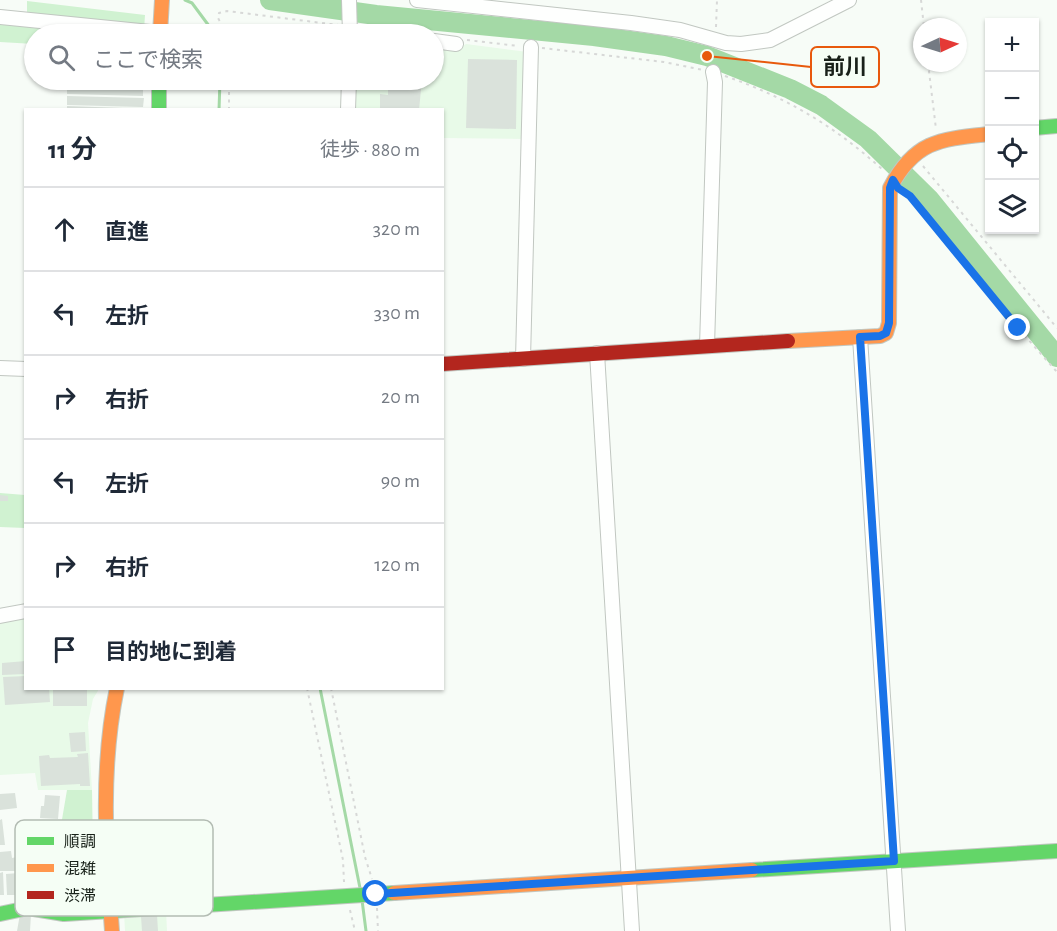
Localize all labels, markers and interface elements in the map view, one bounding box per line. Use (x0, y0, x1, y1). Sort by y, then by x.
north arrow (913, 18, 967, 72)
map controls (985, 18, 1039, 234)
button: + (985, 18, 1039, 72)
search box (24, 24, 444, 90)
icon: search (45, 41, 78, 74)
callout: 前川 (811, 47, 879, 87)
text: ここで検索 (93, 49, 203, 71)
text: 前川 (823, 55, 867, 78)
button: − (985, 72, 1039, 126)
button: locate (985, 126, 1039, 180)
text: 11 分 (48, 137, 97, 163)
text: 徒歩 · 880 m (320, 140, 420, 160)
button: layers (985, 180, 1039, 234)
icon: ahead (48, 213, 81, 246)
text: 320 m (373, 219, 420, 239)
text: 直進 (105, 221, 149, 243)
icon: left (48, 297, 81, 330)
text: 330 m (374, 303, 420, 323)
text: 左折 (105, 305, 149, 327)
route end (1004, 314, 1030, 340)
icon: right (48, 381, 81, 414)
text: 20 m (381, 387, 420, 407)
text: 右折 (105, 389, 149, 411)
icon: left (48, 465, 81, 498)
text: 90 m (381, 471, 420, 491)
text: 左折 (105, 473, 149, 495)
icon: right (48, 549, 81, 582)
text: 120 m (374, 555, 420, 575)
text: 右折 (105, 557, 149, 579)
icon: arrive (48, 633, 81, 666)
text: 目的地に到着 (105, 641, 237, 663)
legend (15, 820, 213, 916)
text: 順調 (64, 834, 96, 850)
text: 混雑 (64, 860, 96, 877)
route start (362, 880, 388, 906)
text: 渋滞 (64, 888, 96, 904)

